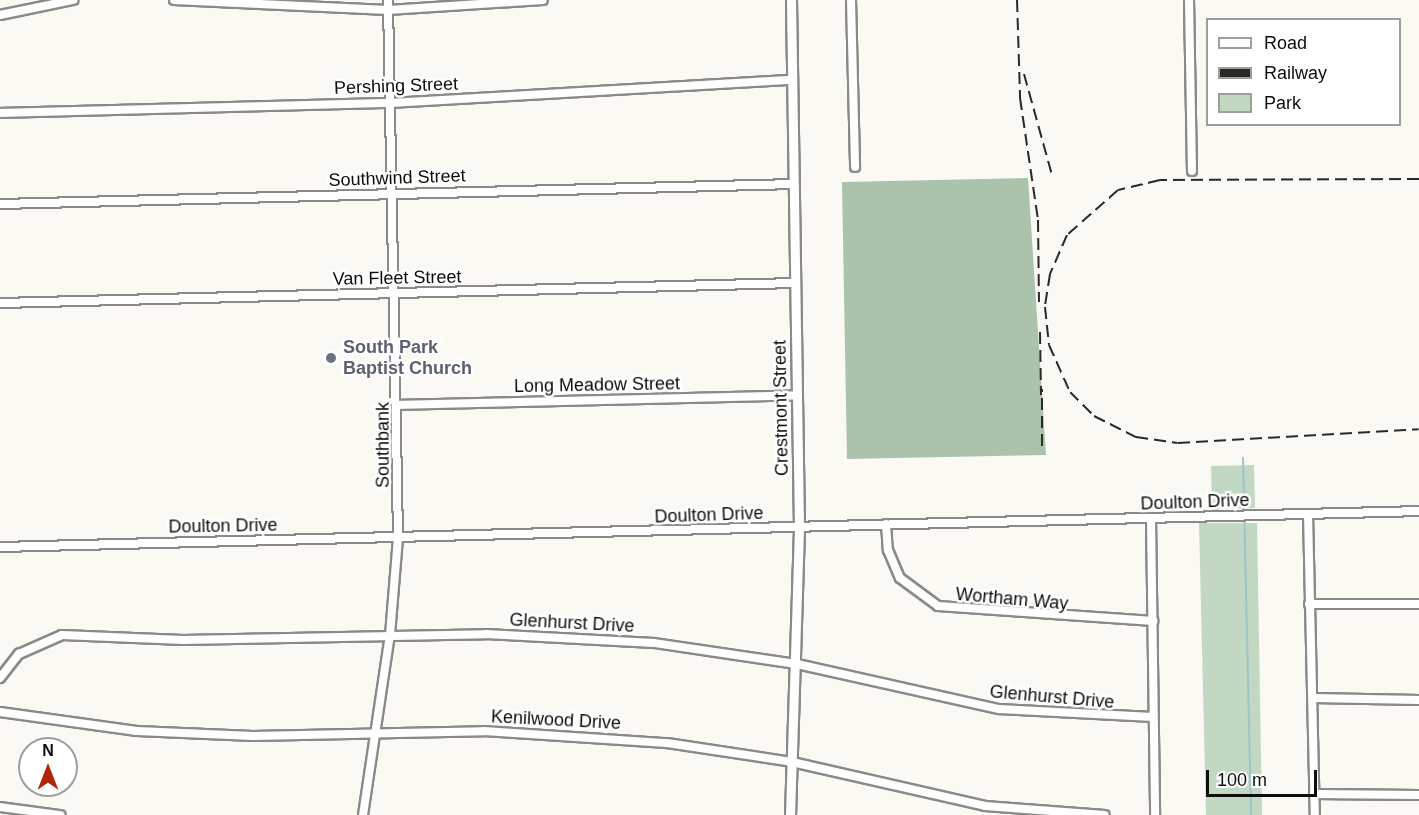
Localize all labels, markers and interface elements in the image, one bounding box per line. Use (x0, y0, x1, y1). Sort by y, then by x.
legend (1206, 18, 1401, 126)
text: Road (1264, 33, 1307, 53)
text: Railway (1264, 63, 1327, 83)
street label: Pershing Street (334, 73, 458, 99)
text: Park (1264, 93, 1301, 113)
street label: Southwind Street (328, 165, 466, 191)
street label: Van Fleet Street (332, 266, 462, 290)
place label: South Park Baptist Church (343, 337, 472, 380)
street label: Crestmont Street (769, 340, 793, 476)
marker: South Park Baptist Church (324, 351, 338, 365)
street label: Long Meadow Street (514, 373, 680, 397)
street label: Southbank (372, 402, 394, 488)
street label: Doulton Drive (1140, 489, 1250, 515)
street label: Doulton Drive (654, 502, 764, 528)
street label: Doulton Drive (168, 514, 278, 538)
street label: Wortham Way (955, 583, 1069, 615)
street label: Glenhurst Drive (509, 609, 635, 637)
street label: Glenhurst Drive (989, 681, 1115, 713)
street label: Kenilwood Drive (490, 706, 622, 734)
north arrow (18, 737, 78, 797)
text: N (42, 742, 54, 759)
scale bar (1209, 758, 1320, 796)
text: 100 m (1217, 770, 1267, 790)

